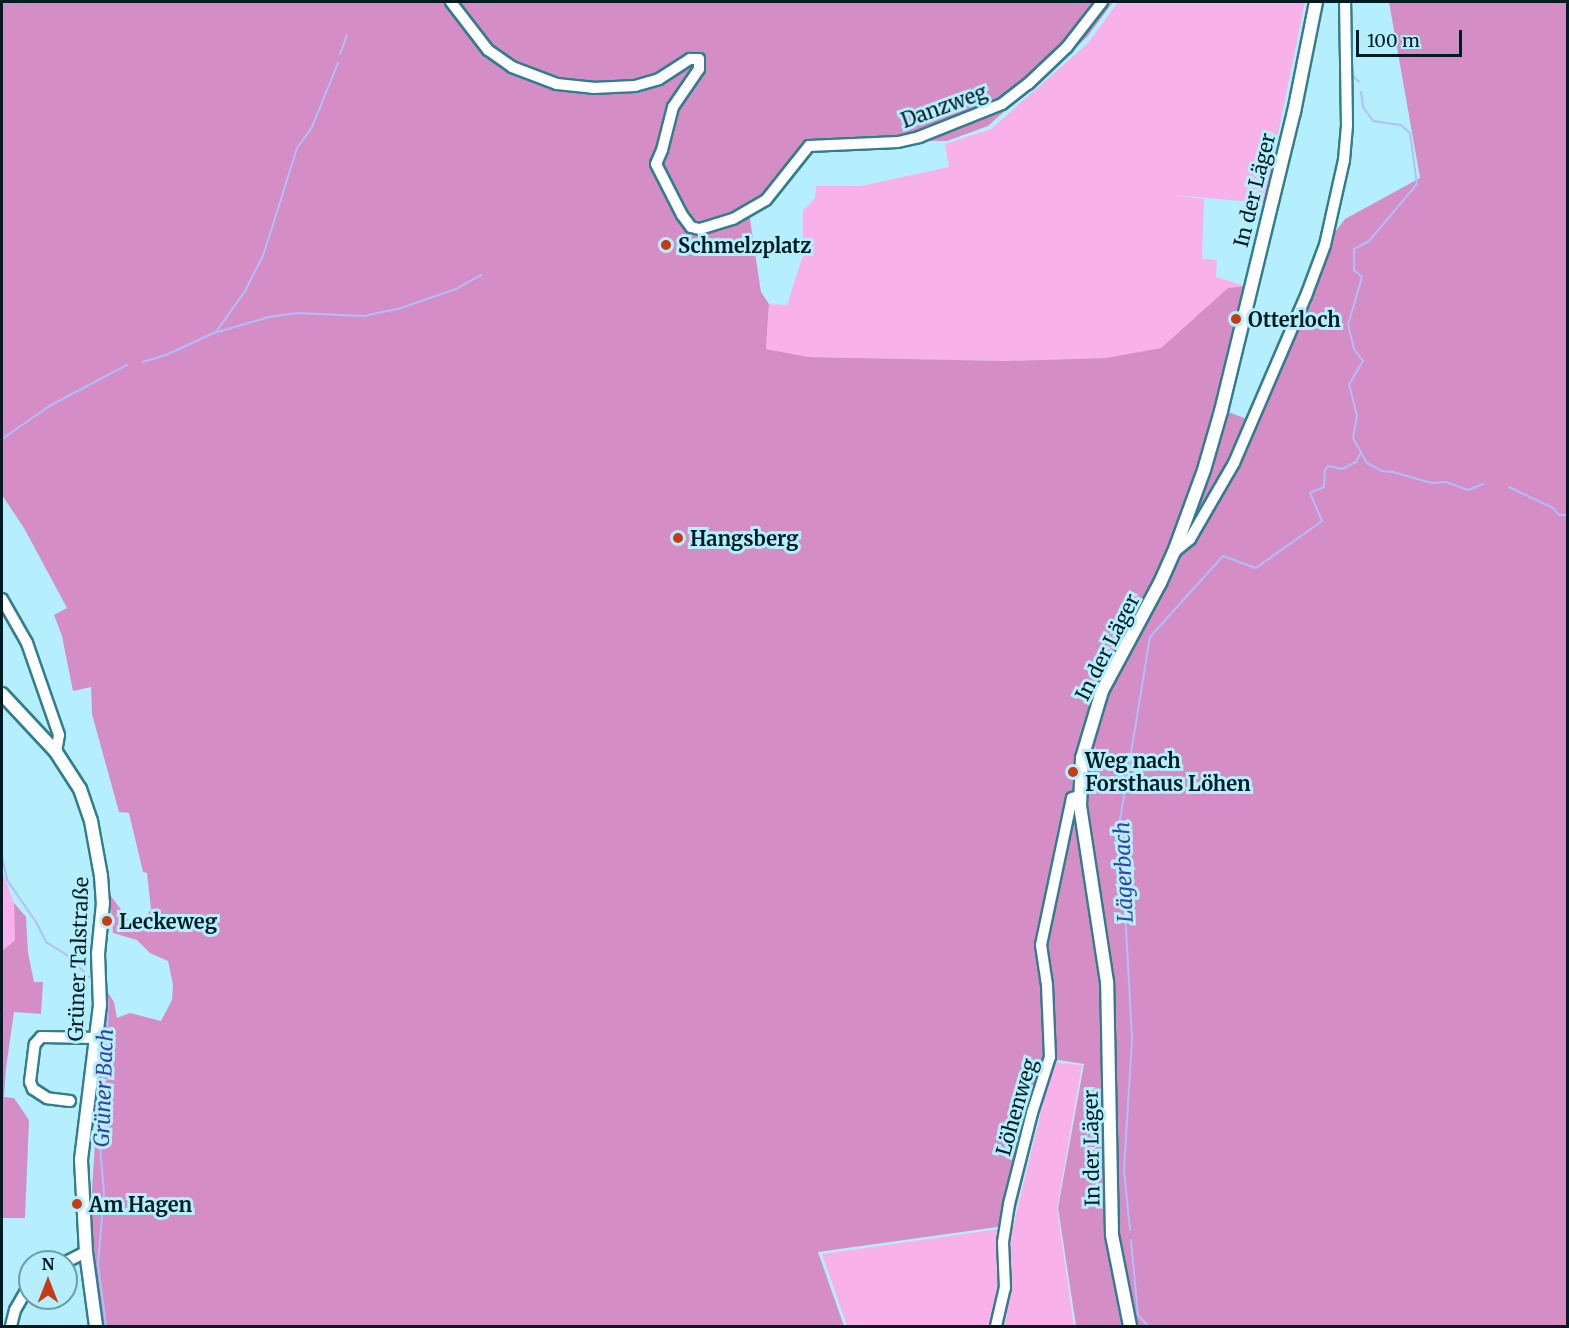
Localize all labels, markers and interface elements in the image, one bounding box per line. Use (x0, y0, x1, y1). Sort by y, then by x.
scale bar (1359, 18, 1466, 56)
text: 100 m (1367, 29, 1420, 52)
street label: Danzweg (898, 79, 990, 133)
street label: In der Läger (1228, 131, 1280, 249)
place label: Schmelzplatz (678, 233, 811, 257)
marker: Schmelzplatz (659, 238, 673, 252)
place label: Otterloch (1248, 307, 1341, 331)
marker: Otterloch (1229, 312, 1243, 326)
place label: Hangsberg (690, 526, 798, 550)
marker: Hangsberg (671, 531, 685, 545)
street label: In der Läger (1070, 590, 1144, 704)
place label: Weg nach Forsthaus Löhen (1085, 748, 1250, 795)
marker: Weg nach Forsthaus Löhen (1066, 765, 1080, 779)
water label: Lägerbach (1110, 821, 1138, 923)
street label: Grüner Talstraße (63, 876, 93, 1042)
place label: Leckeweg (119, 909, 217, 933)
marker: Leckeweg (100, 914, 114, 928)
water label: Grüner Bach (89, 1028, 119, 1148)
street label: Löhenweg (991, 1056, 1041, 1158)
street label: In der Läger (1078, 1090, 1104, 1206)
place label: Am Hagen (89, 1192, 192, 1216)
marker: Am Hagen (70, 1197, 84, 1211)
north arrow (18, 1250, 78, 1310)
text: N (42, 1254, 54, 1274)

